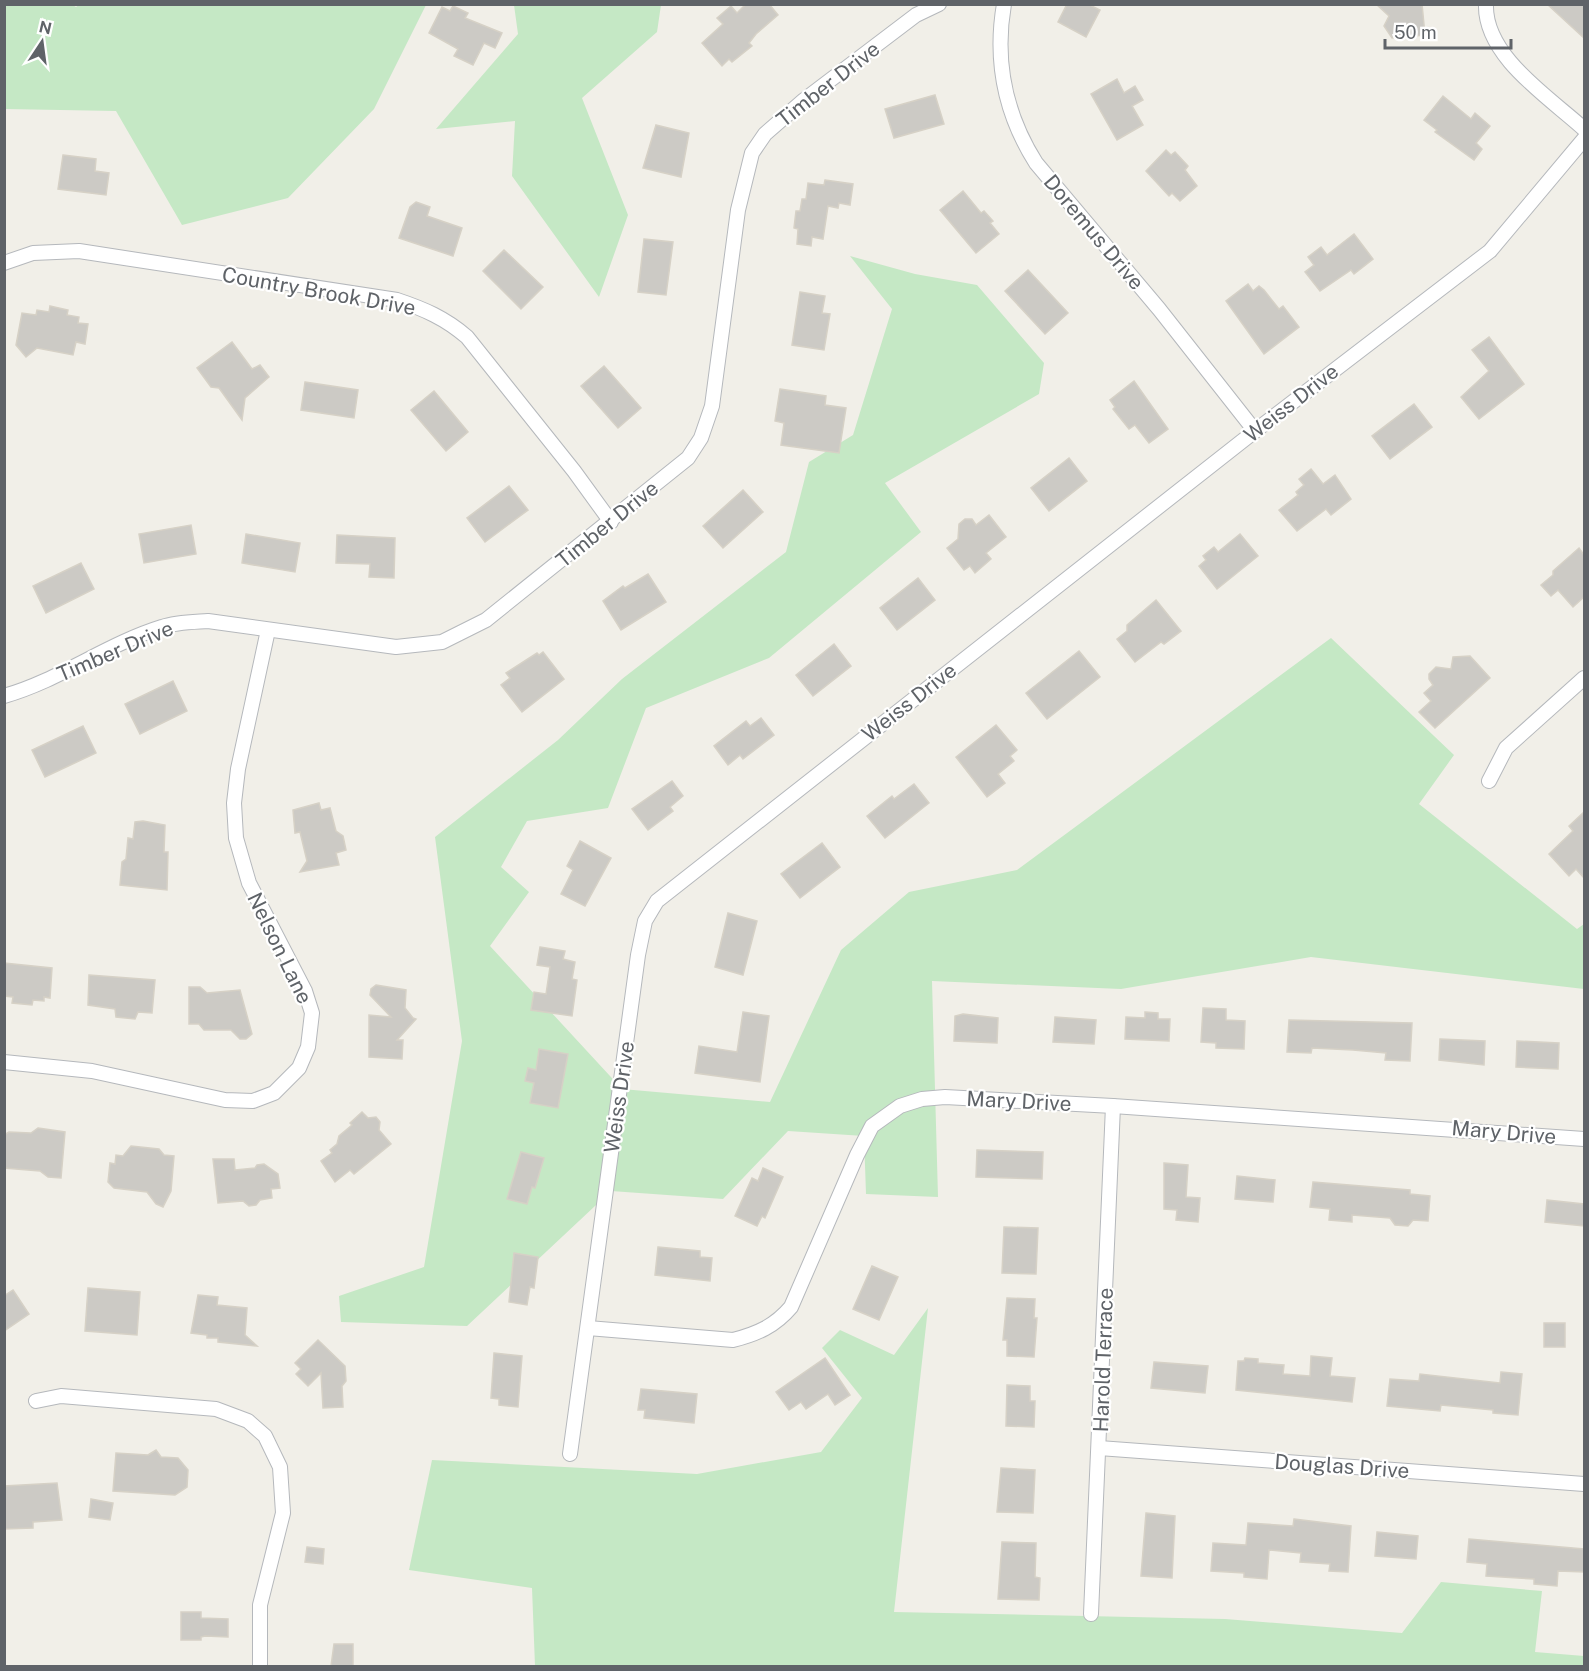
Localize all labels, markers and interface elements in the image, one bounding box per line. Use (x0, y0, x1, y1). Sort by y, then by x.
north arrow (12, 12, 72, 72)
scale bar (1385, 12, 1511, 50)
text: N (37, 17, 53, 39)
text: 50 m (1394, 22, 1437, 43)
street label: Timber Drive (771, 36, 885, 132)
street label: Doremus Drive (1039, 169, 1149, 295)
street label: Country Brook Drive (220, 262, 418, 320)
street label: Weiss Drive (1239, 358, 1343, 448)
street label: Timber Drive (551, 475, 663, 573)
street label: Timber Drive (53, 615, 177, 687)
street label: Weiss Drive (857, 657, 961, 747)
street label: Nelson Lane (242, 888, 318, 1008)
street label: Weiss Drive (599, 1039, 639, 1155)
street label: Mary Drive (966, 1086, 1072, 1116)
street label: Mary Drive (1451, 1115, 1557, 1149)
street label: Harold Terrace (1088, 1287, 1118, 1433)
street label: Douglas Drive (1274, 1449, 1410, 1483)

